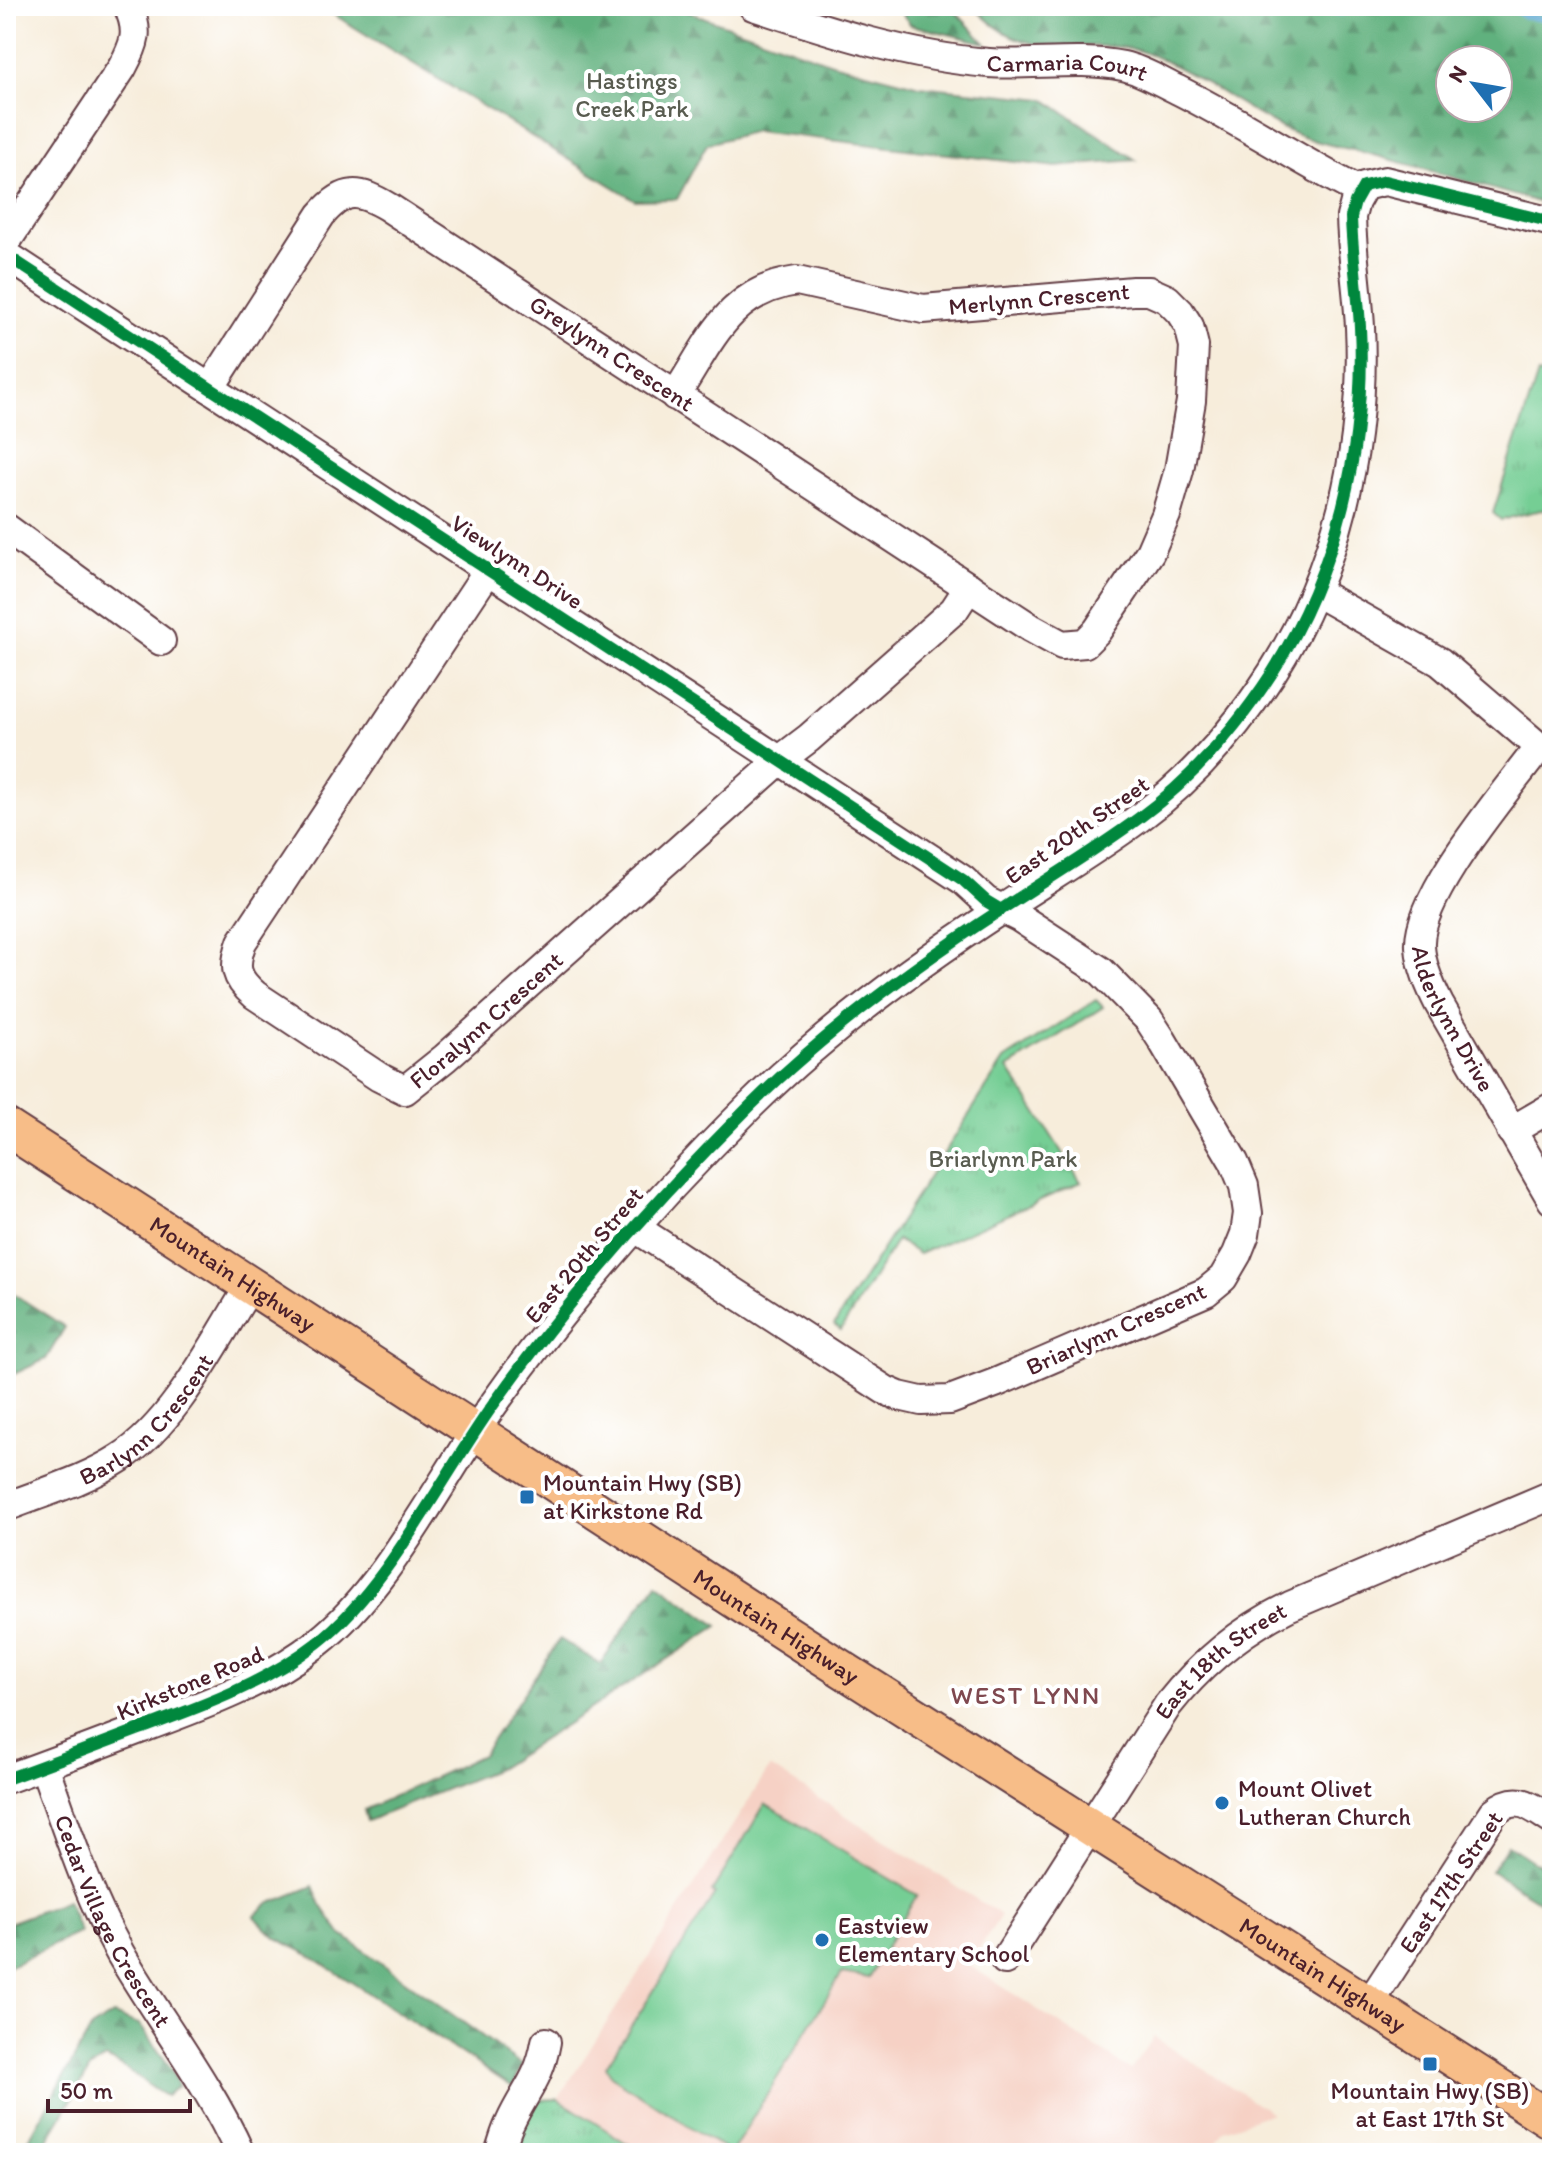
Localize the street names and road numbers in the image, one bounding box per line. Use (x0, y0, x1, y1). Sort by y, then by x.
street label: Carmaria Court (986, 47, 1153, 87)
street label: Merlynn Crescent (947, 276, 1131, 321)
street label: Greylynn Crescent (524, 289, 700, 417)
street label: Viewlynn Drive (446, 508, 589, 615)
street label: East 20th Street (999, 769, 1154, 890)
street label: Alderlynn Drive (1406, 944, 1501, 1097)
street label: Floralynn Crescent (403, 945, 569, 1095)
street label: East 20th Street (518, 1180, 649, 1329)
street label: Mountain Highway (144, 1209, 321, 1338)
street label: Briarlynn Crescent (1021, 1276, 1210, 1381)
street label: Barlynn Crescent (75, 1348, 219, 1491)
street label: Mountain Highway (688, 1562, 865, 1690)
street label: East 18th Street (1148, 1595, 1291, 1724)
street label: Kirkstone Road (112, 1639, 268, 1726)
street label: East 17th Street (1392, 1805, 1509, 1958)
street label: Cedar Village Crescent (49, 1811, 178, 2033)
street label: Mountain Highway (1234, 1911, 1412, 2038)

